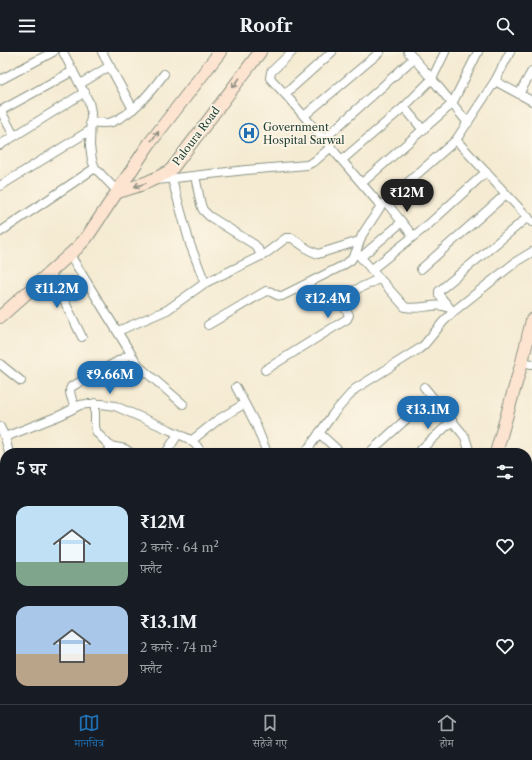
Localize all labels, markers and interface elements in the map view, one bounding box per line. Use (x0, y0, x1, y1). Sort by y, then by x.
icon: menu (16, 15, 38, 37)
text: Roofr (240, 15, 292, 37)
icon: search (494, 15, 516, 37)
one-way arrow (232, 77, 241, 88)
street label: Paloura Road (169, 104, 223, 168)
place label: Government Hospital Sarwal (263, 120, 345, 147)
hospital icon: Government Hospital Sarwal (238, 122, 260, 144)
one-way arrow (150, 130, 159, 141)
pin: ₹12M (383, 179, 431, 213)
one-way arrow (133, 182, 146, 189)
text: ₹12M (390, 184, 424, 200)
pin: ₹11.2M (24, 275, 90, 309)
text: ₹11.2M (35, 280, 79, 296)
pin: ₹12.4M (295, 285, 361, 319)
text: ₹12.4M (305, 290, 351, 306)
pin: ₹9.66M (77, 361, 143, 395)
text: ₹9.66M (86, 366, 134, 382)
pin: ₹13.1M (395, 396, 461, 430)
text: ₹13.1M (406, 401, 450, 417)
text: 5 घर (16, 459, 47, 479)
icon: filters (494, 461, 516, 483)
text: ₹12M (140, 512, 185, 532)
icon: home (48, 522, 96, 570)
icon: heart (494, 535, 516, 557)
text: 2 कमरे · 64 m² (140, 539, 219, 555)
text: फ़्लैट (140, 560, 162, 576)
text: ₹13.1M (140, 612, 197, 632)
icon: home (48, 622, 96, 670)
icon: heart (494, 635, 516, 657)
text: 2 कमरे · 74 m² (140, 639, 217, 655)
text: फ़्लैट (140, 660, 162, 676)
tab: मानचित्र (74, 712, 104, 754)
tab: सहेजे गए (253, 712, 287, 754)
tab: होम (436, 712, 458, 754)

